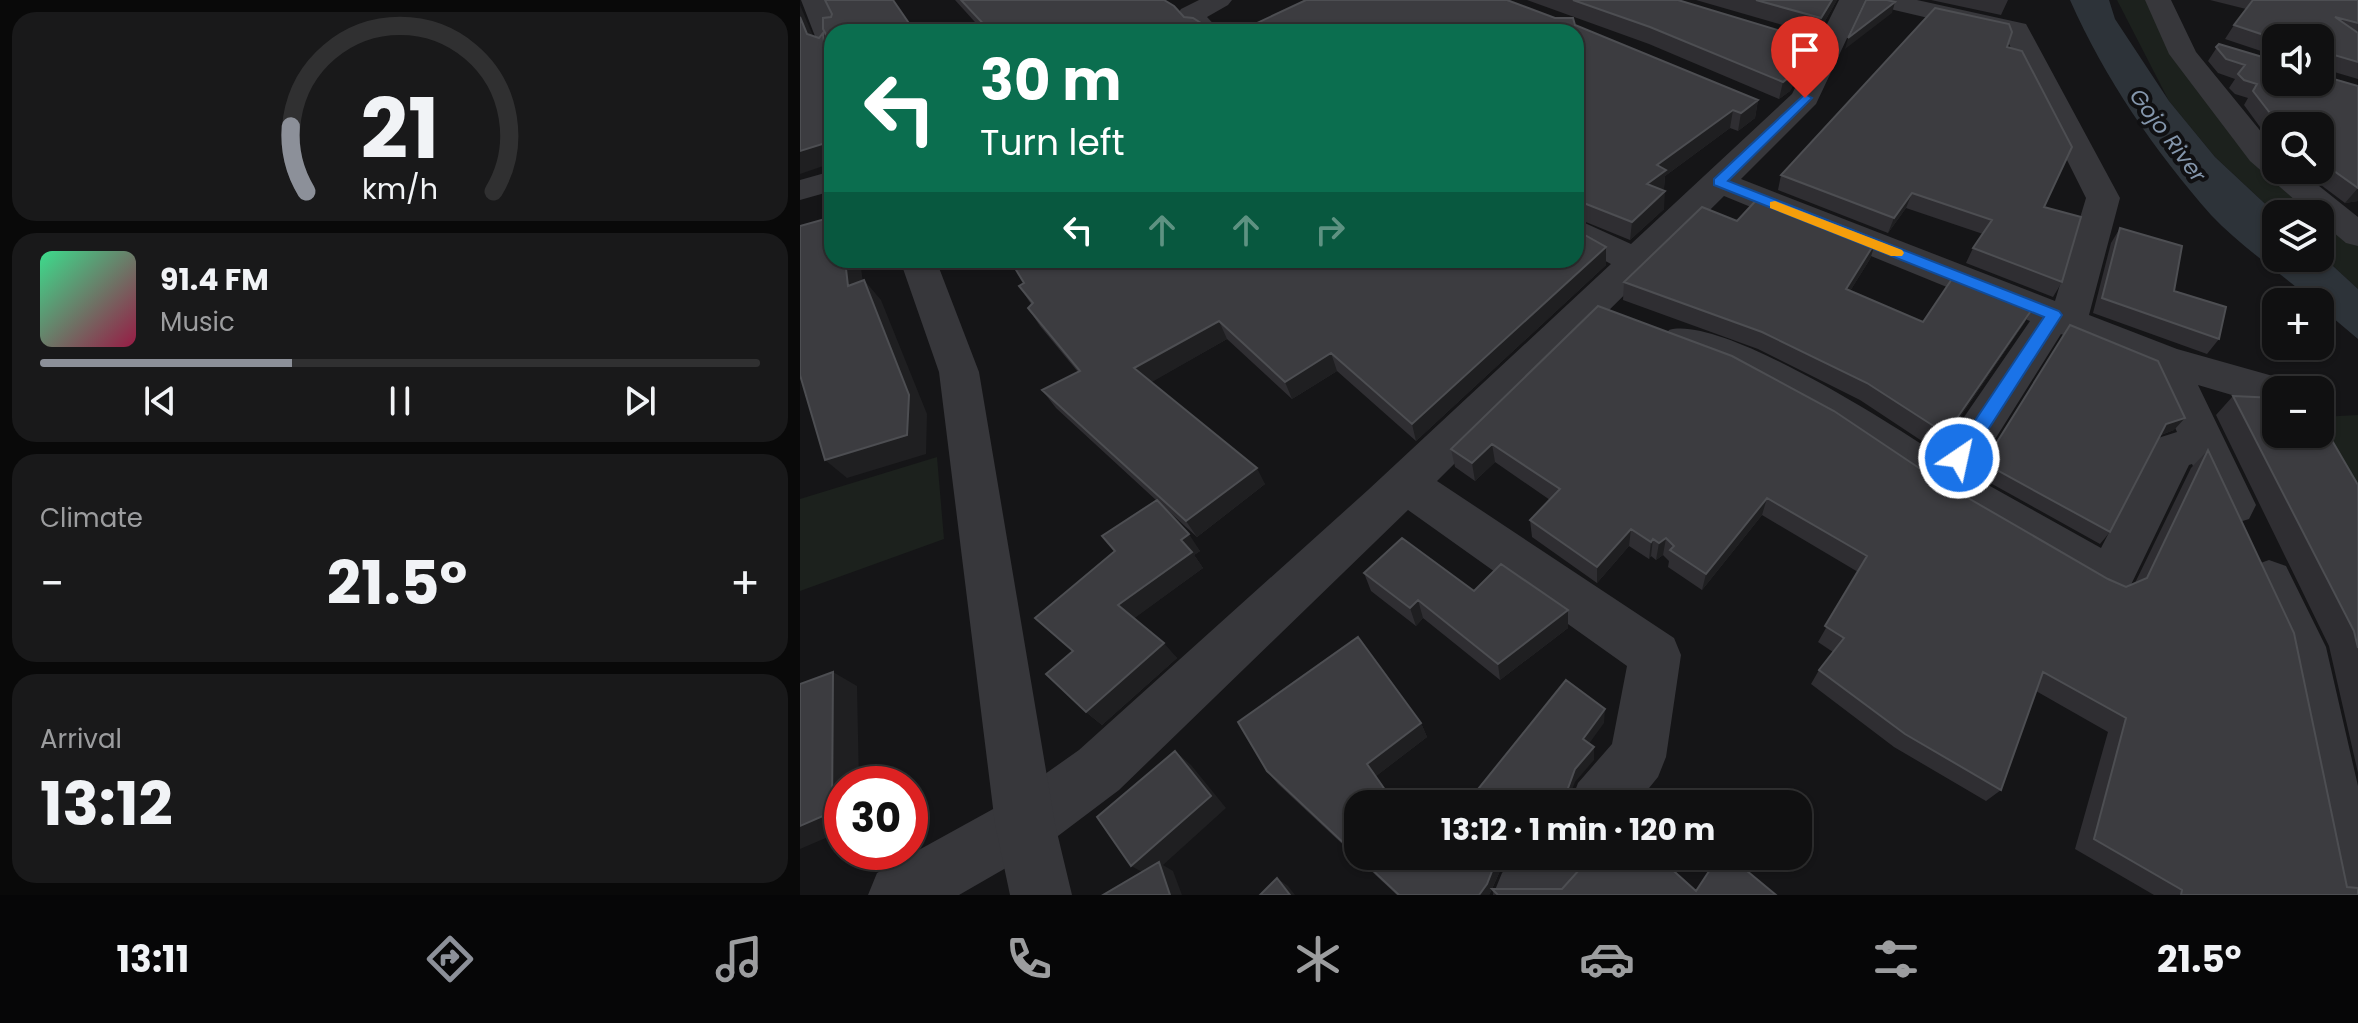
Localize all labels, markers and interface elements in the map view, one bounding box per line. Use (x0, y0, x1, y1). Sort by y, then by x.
pin (1771, 16, 1839, 98)
map controls (2262, 24, 2334, 448)
button: sound (2262, 24, 2334, 96)
icon: arrive (1783, 28, 1827, 72)
text: 30 m (980, 41, 1122, 120)
icon: left (848, 56, 952, 160)
text: 21 (361, 71, 439, 187)
water label: Gojo River (2122, 82, 2214, 189)
button: search (2262, 112, 2334, 184)
text: Turn left (980, 117, 1125, 168)
text: km/h (362, 170, 438, 210)
button: layers (2262, 200, 2334, 272)
icon: left (1056, 208, 1100, 252)
icon: ahead (1140, 208, 1184, 252)
icon: ahead (1224, 208, 1268, 252)
icon: right (1308, 208, 1352, 252)
text: 91.4 FM (160, 258, 269, 301)
button: + (2262, 288, 2334, 360)
text: Music (160, 304, 235, 340)
button: − (2262, 376, 2334, 448)
icon: previous (138, 379, 182, 423)
icon: pause (378, 379, 422, 423)
icon: next (618, 379, 662, 423)
position arrow (1917, 416, 2001, 500)
text: Climate (40, 500, 143, 536)
text: 21.5° (327, 541, 467, 625)
text: − (40, 553, 64, 614)
text: + (730, 553, 760, 614)
text: Arrival (40, 721, 122, 757)
text: 13:12 (40, 762, 173, 846)
speed limit sign: 30 (824, 766, 928, 870)
text: 13:12 · 1 min · 120 m (1441, 808, 1715, 851)
icon: directions (422, 931, 478, 987)
icon: music (711, 931, 767, 987)
icon: phone (1001, 931, 1057, 987)
icon: climate (1290, 931, 1346, 987)
icon: car (1579, 931, 1635, 987)
icon: filters (1868, 931, 1924, 987)
text: 13:11 (117, 934, 189, 985)
text: 21.5° (2157, 934, 2241, 985)

